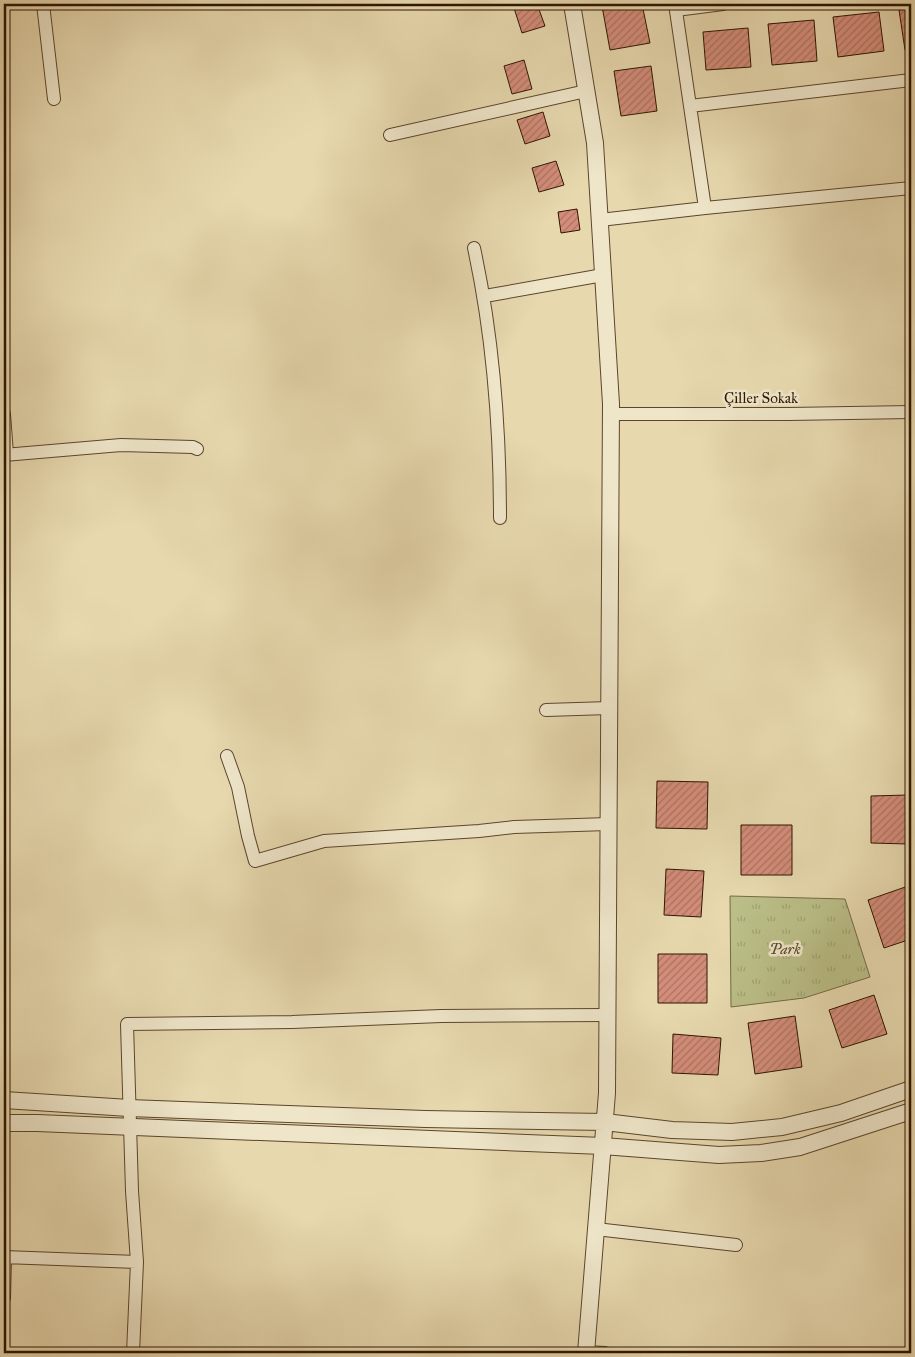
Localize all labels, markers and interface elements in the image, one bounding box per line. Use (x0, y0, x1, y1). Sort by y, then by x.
street label: Çiller Sokak (724, 389, 798, 407)
park label: Park (769, 940, 801, 958)

